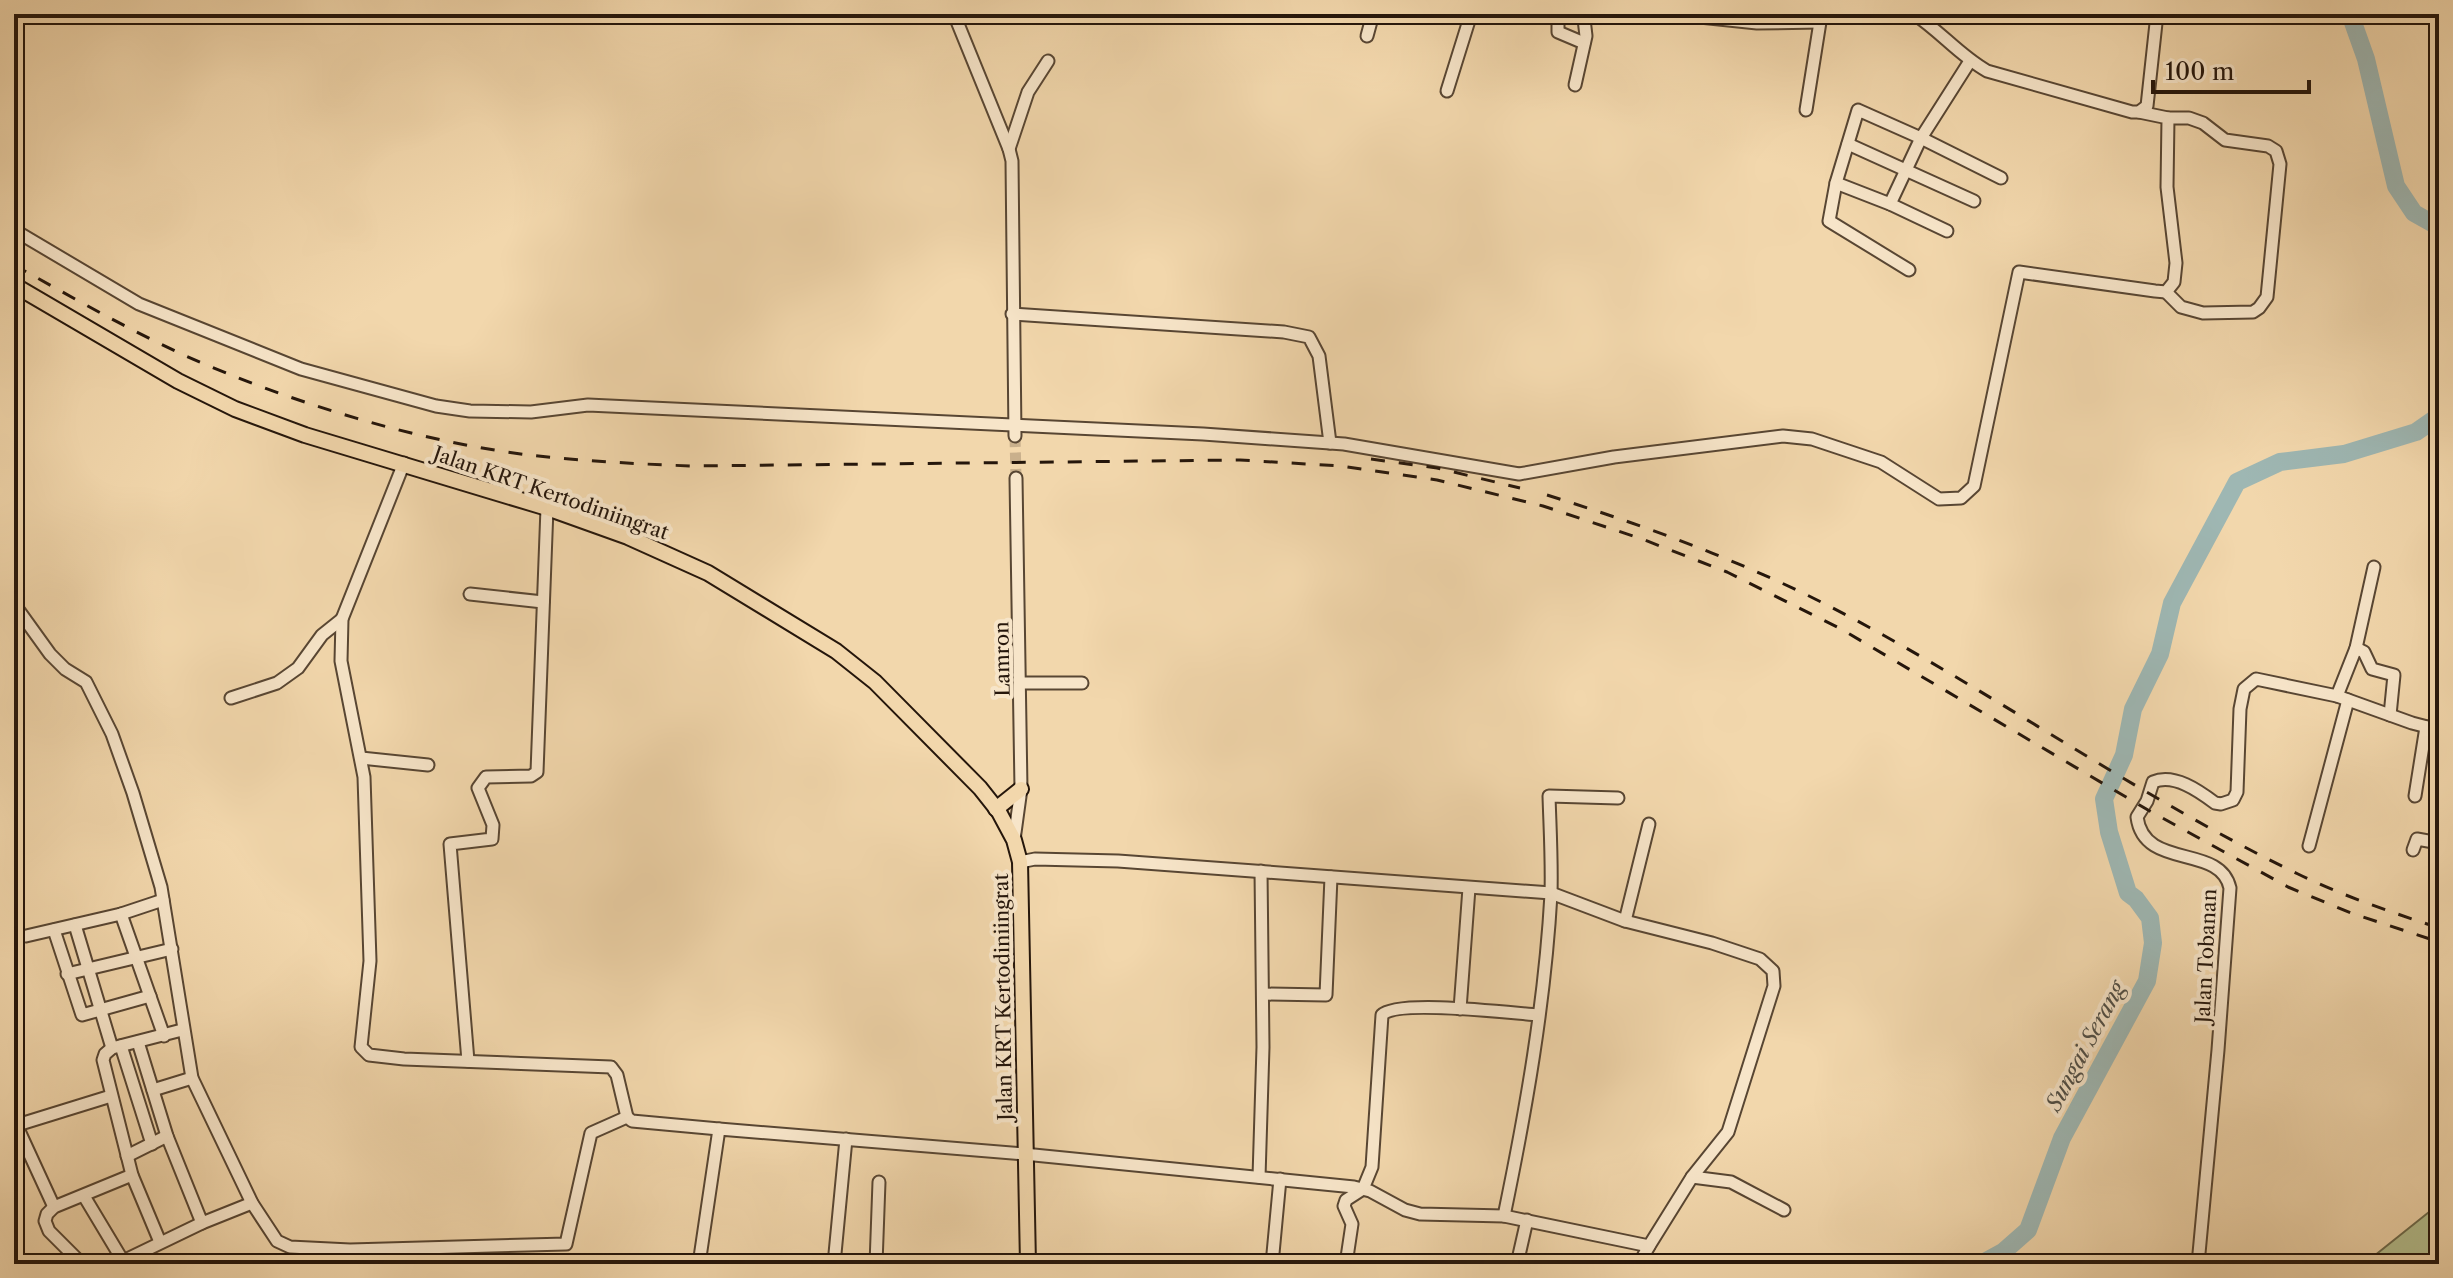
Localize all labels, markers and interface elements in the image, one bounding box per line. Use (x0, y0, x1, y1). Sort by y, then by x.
scale bar (2153, 44, 2309, 94)
text: 100 m (2165, 57, 2234, 86)
street label: Jalan KRT Kertodiniingrat (427, 440, 672, 545)
street label: Lamron (989, 621, 1015, 697)
street label: Jalan KRT Kertodiniingrat (989, 873, 1017, 1124)
street label: Jalan Tobanan (2190, 888, 2222, 1027)
water label: Sungai Serang (2039, 975, 2132, 1117)

